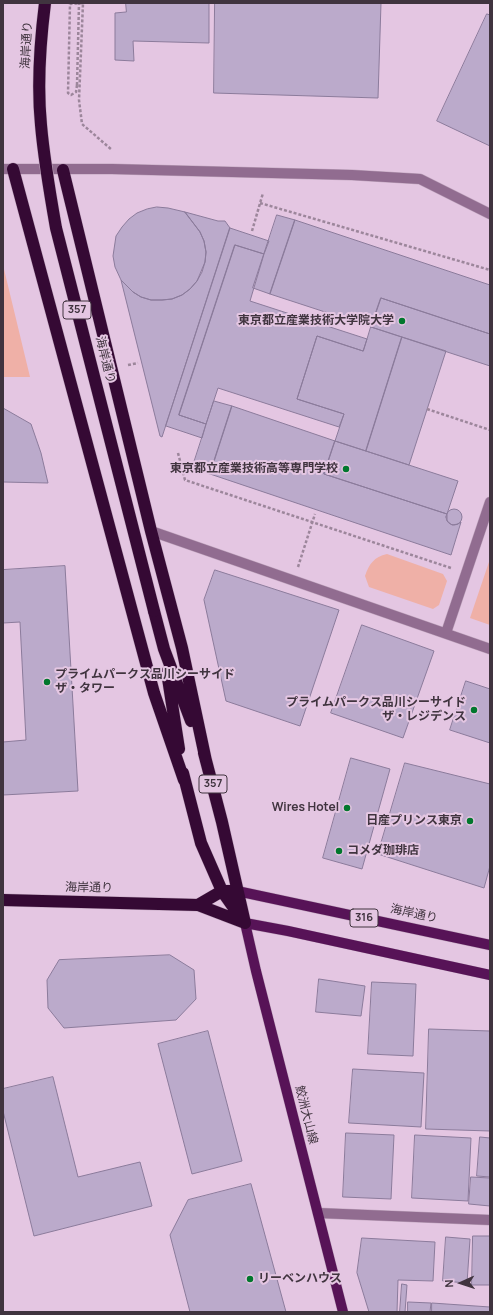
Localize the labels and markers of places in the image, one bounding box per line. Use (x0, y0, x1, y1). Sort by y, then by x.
place label: 東京都立産業技術大学院大学 (238, 314, 394, 328)
marker: 東京都立産業技術大学院大学 (397, 316, 407, 326)
place label: 東京都立産業技術高等専門学校 (170, 462, 338, 476)
marker: 東京都立産業技術高等専門学校 (341, 464, 351, 474)
place label: プライムパークス品川シーサイド ザ・タワー (55, 668, 235, 696)
marker: プライムパークス品川シーサイド ザ・タワー (42, 677, 52, 687)
place label: プライムパークス品川シーサイド ザ・レジデンス (286, 696, 466, 724)
marker: プライムパークス品川シーサイド ザ・レジデンス (469, 705, 479, 715)
place label: Wires Hotel (272, 801, 339, 815)
marker: Wires Hotel (342, 803, 352, 813)
place label: 日産プリンス東京 (366, 814, 462, 828)
marker: 日産プリンス東京 (465, 816, 475, 826)
place label: コメダ珈琲店 (347, 844, 419, 858)
marker: コメダ珈琲店 (334, 846, 344, 856)
place label: リーベンハウス (258, 1272, 342, 1286)
marker: リーベンハウス (245, 1274, 255, 1284)

